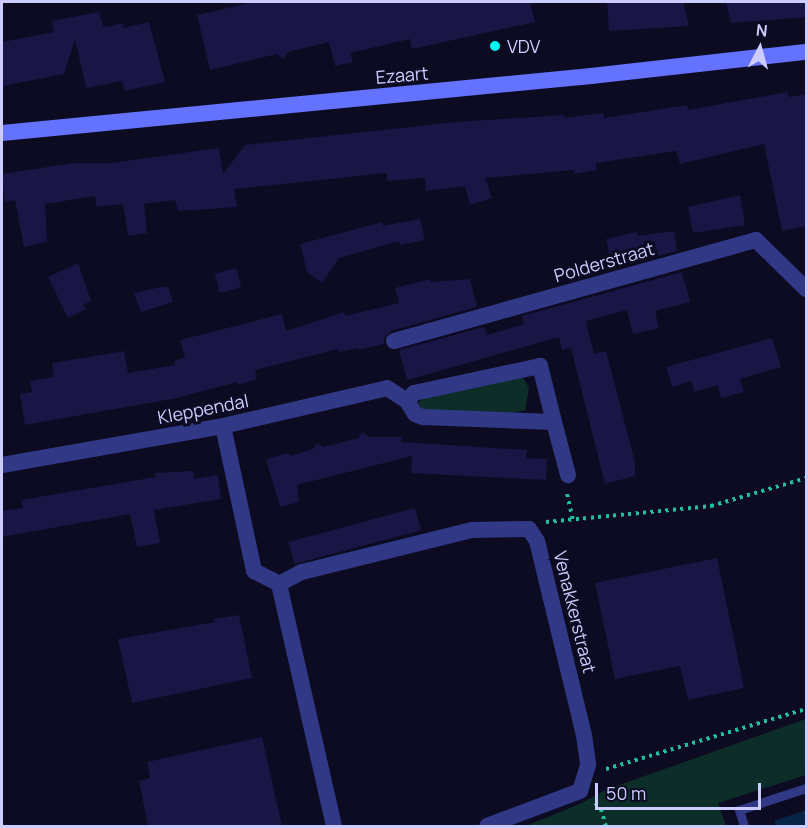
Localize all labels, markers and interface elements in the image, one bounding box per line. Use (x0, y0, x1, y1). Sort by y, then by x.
north arrow (730, 18, 790, 78)
text: N (755, 19, 769, 42)
place label: VDV (507, 35, 540, 57)
marker: VDV (488, 39, 502, 53)
street label: Ezaart (375, 62, 429, 88)
street label: Polderstraat (552, 237, 656, 287)
street label: Kleppendal (156, 390, 250, 428)
street label: Venakkerstraat (549, 549, 601, 675)
scale bar (598, 771, 764, 809)
text: 50 m (606, 781, 646, 805)

